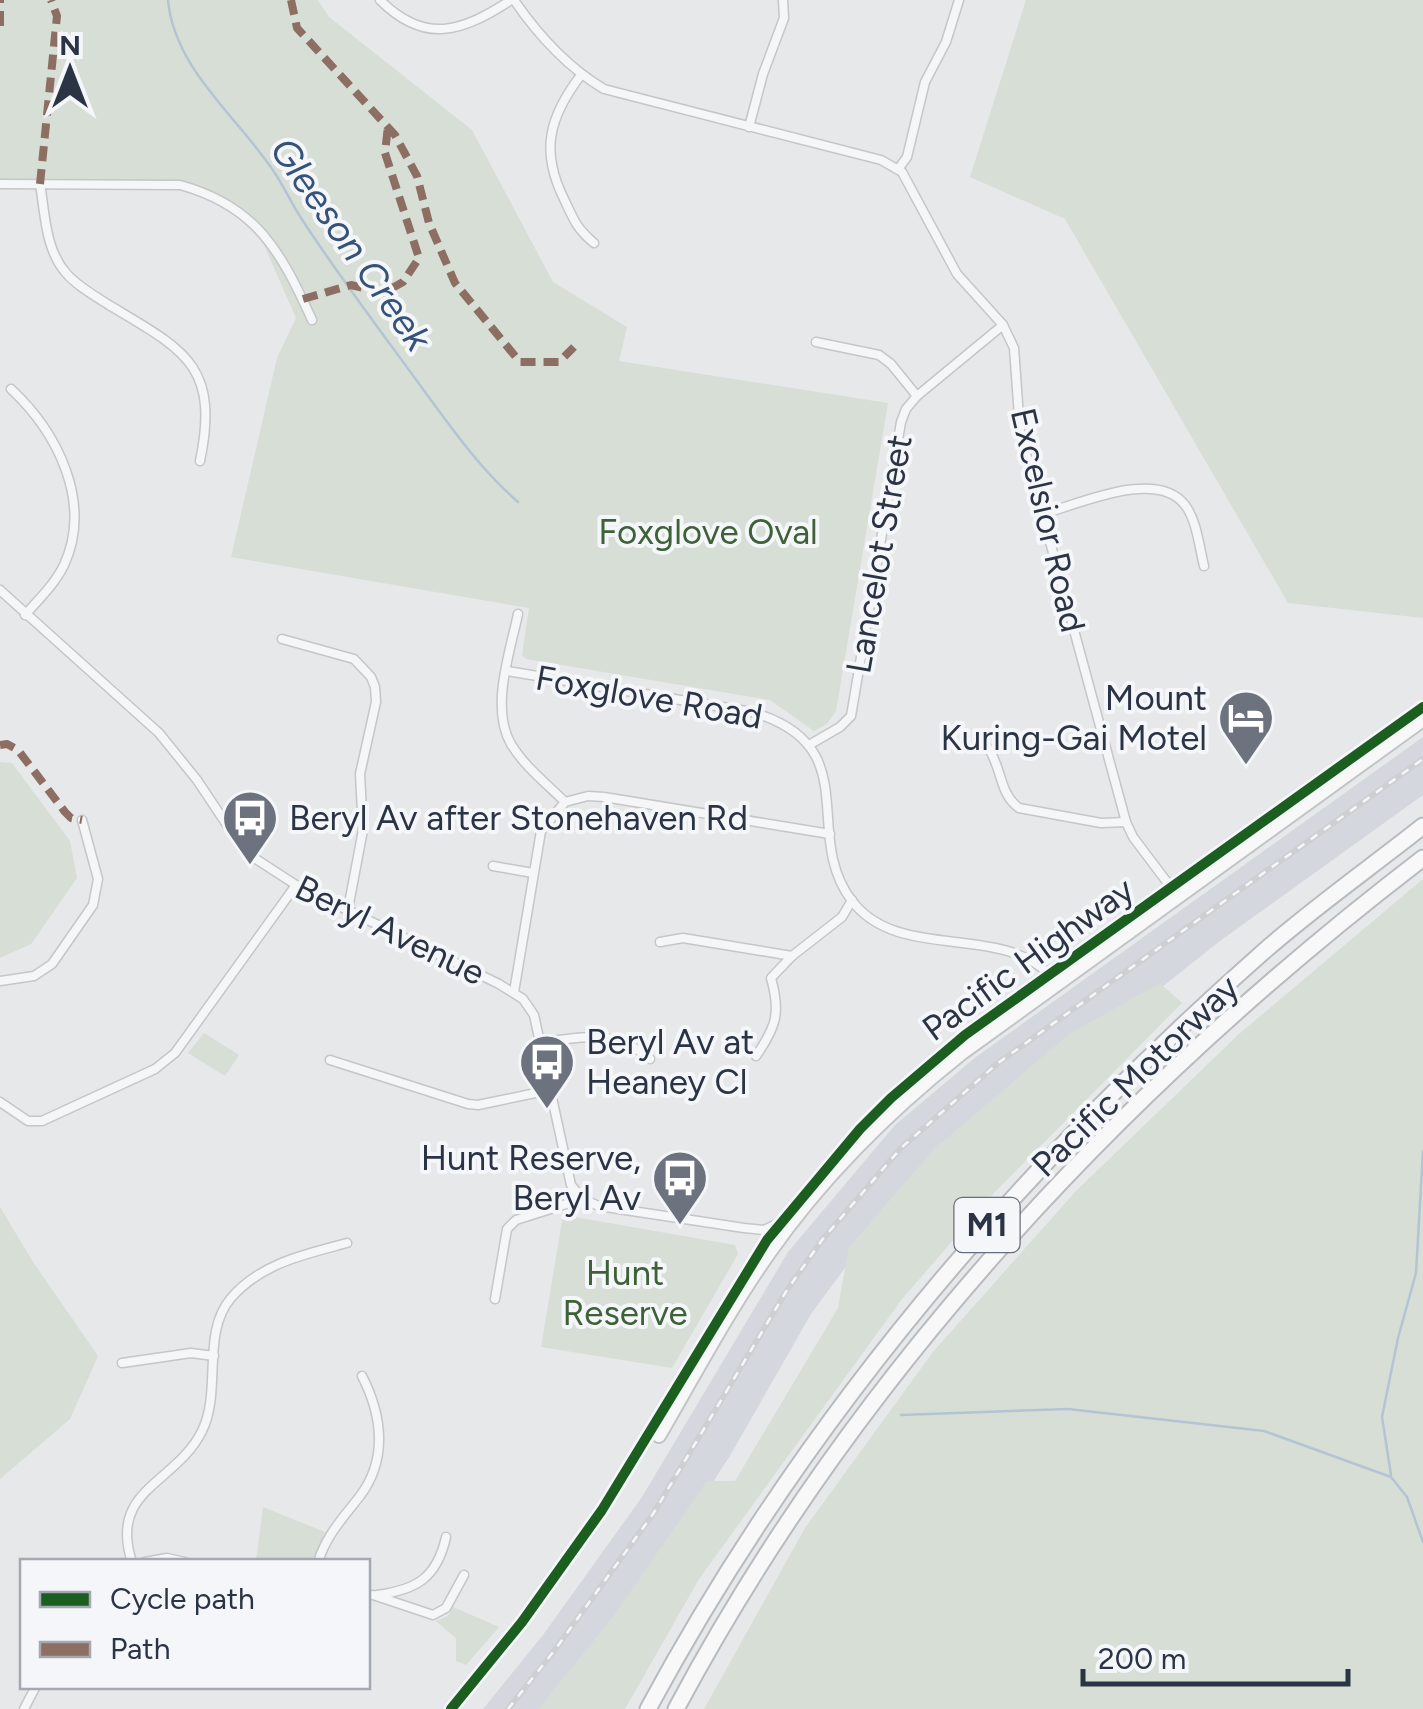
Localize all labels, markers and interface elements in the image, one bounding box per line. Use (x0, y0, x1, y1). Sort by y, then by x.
north arrow (20, 20, 120, 120)
text: N (59, 28, 81, 62)
water label: Gleeson Creek (261, 129, 442, 361)
street label: Excelsior Road (1002, 404, 1094, 636)
street label: Lancelot Street (837, 431, 921, 677)
park label: Foxglove Oval (598, 511, 818, 553)
street label: Foxglove Road (532, 656, 766, 738)
place label: Mount Kuring-Gai Motel (940, 677, 1207, 759)
hotel icon: Mount Kuring-Gai Motel (1216, 688, 1276, 767)
bus stop icon: Beryl Av after Stonehaven Rd (220, 788, 280, 867)
place label: Beryl Av after Stonehaven Rd (289, 797, 748, 839)
street label: Beryl Avenue (288, 866, 492, 994)
street label: Pacific Highway (914, 868, 1142, 1050)
street label: Pacific Motorway (1023, 966, 1248, 1185)
place label: Beryl Av at Heaney Cl (586, 1021, 754, 1103)
bus stop icon: Beryl Av at Heaney Cl (517, 1032, 577, 1111)
place label: Hunt Reserve, Beryl Av (421, 1137, 641, 1219)
bus stop icon: Hunt Reserve, Beryl Av (650, 1148, 710, 1227)
road number: M1 (954, 1198, 1020, 1252)
park label: Hunt Reserve (562, 1252, 688, 1334)
legend (20, 1559, 370, 1689)
text: Cycle path (110, 1580, 255, 1617)
scale bar (1083, 1624, 1348, 1686)
text: Path (110, 1630, 170, 1667)
text: 200 m (1098, 1640, 1186, 1677)

